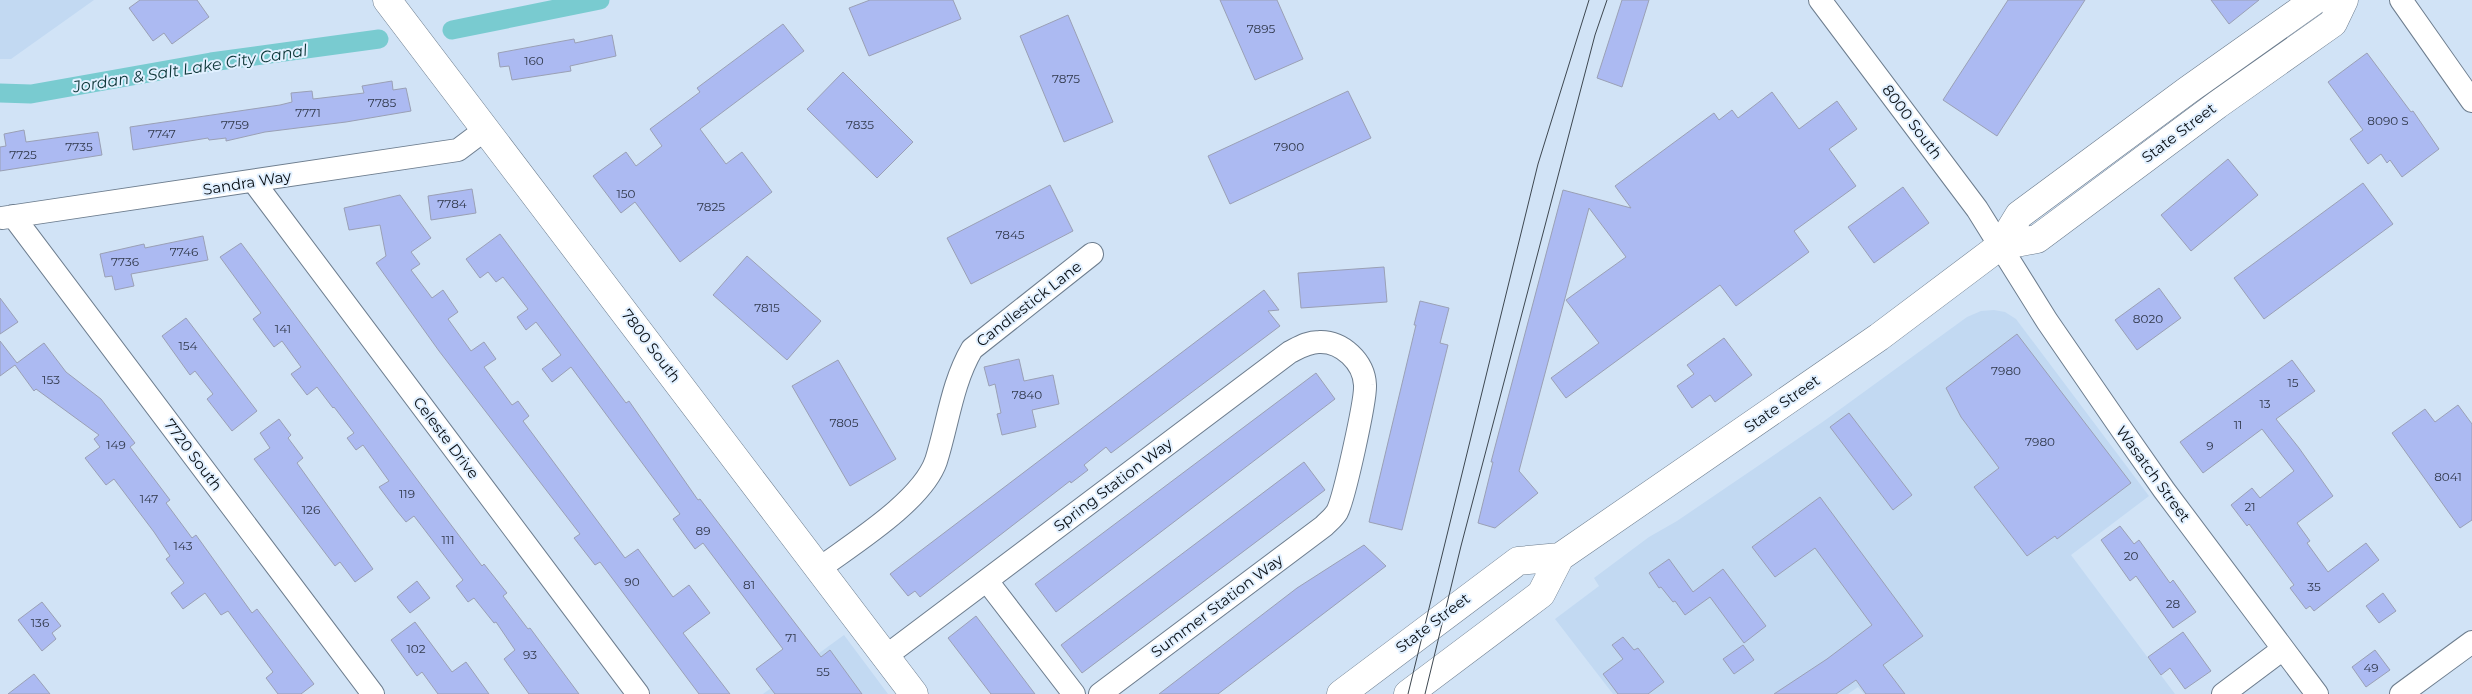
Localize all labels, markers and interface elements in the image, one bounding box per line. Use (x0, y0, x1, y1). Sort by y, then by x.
house number: 7895 (1247, 21, 1276, 36)
water label: Jordan & Salt Lake City Canal (71, 40, 309, 97)
house number: 160 (524, 53, 544, 68)
house number: 7875 (1052, 71, 1080, 86)
street label: 8000 South (1878, 81, 1947, 163)
house number: 7785 (368, 95, 396, 110)
street label: State Street (2138, 99, 2220, 167)
house number: 7771 (295, 105, 321, 120)
house number: 8090 S (2367, 113, 2409, 128)
house number: 7759 (221, 117, 249, 132)
house number: 7835 (846, 117, 874, 132)
house number: 7747 (148, 126, 176, 141)
house number: 7735 (65, 139, 93, 154)
house number: 7900 (1274, 139, 1304, 154)
house number: 7725 (9, 147, 37, 162)
street label: Sandra Way (201, 166, 293, 199)
house number: 150 (616, 186, 636, 201)
house number: 7784 (437, 196, 467, 211)
house number: 7825 (697, 199, 725, 214)
house number: 7845 (995, 227, 1025, 242)
house number: 7746 (170, 244, 198, 259)
house number: 7736 (111, 254, 139, 269)
street label: Candlestick Lane (972, 257, 1085, 351)
house number: 7815 (754, 300, 780, 315)
street label: 7800 South (618, 305, 685, 386)
house number: 8020 (2133, 311, 2163, 326)
house number: 141 (275, 321, 291, 336)
house number: 154 (178, 338, 198, 353)
house number: 7980 (1991, 363, 2021, 378)
street label: State Street (1740, 371, 1823, 437)
house number: 153 (42, 372, 60, 387)
house number: 15 (2287, 375, 2299, 390)
house number: 7840 (1012, 387, 1042, 402)
street label: Celeste Drive (409, 393, 483, 482)
house number: 13 (2259, 396, 2271, 411)
street label: 7720 South (160, 415, 227, 494)
house number: 7805 (829, 415, 859, 430)
house number: 11 (2234, 417, 2242, 432)
street label: Wasatch Street (2112, 422, 2195, 526)
street label: Spring Station Way (1050, 433, 1176, 535)
house number: 7980 (2025, 434, 2055, 449)
house number: 149 (106, 437, 126, 452)
house number: 9 (2206, 438, 2214, 453)
house number: 8041 (2434, 469, 2462, 484)
house number: 119 (399, 486, 415, 501)
house number: 147 (140, 491, 158, 506)
house number: 21 (2244, 499, 2256, 514)
house number: 126 (302, 502, 320, 517)
house number: 89 (696, 523, 710, 538)
house number: 111 (442, 532, 455, 547)
house number: 143 (174, 538, 193, 553)
house number: 20 (2124, 548, 2138, 563)
street label: Summer Station Way (1147, 549, 1287, 661)
house number: 90 (624, 574, 640, 589)
house number: 81 (743, 577, 755, 592)
house number: 35 (2307, 579, 2321, 594)
street label: State Street (1392, 589, 1474, 657)
house number: 28 (2166, 596, 2181, 611)
house number: 136 (31, 615, 49, 630)
house number: 71 (785, 630, 797, 645)
house number: 102 (406, 641, 426, 656)
house number: 93 (523, 647, 537, 662)
house number: 49 (2363, 660, 2379, 675)
house number: 55 (816, 664, 830, 679)

